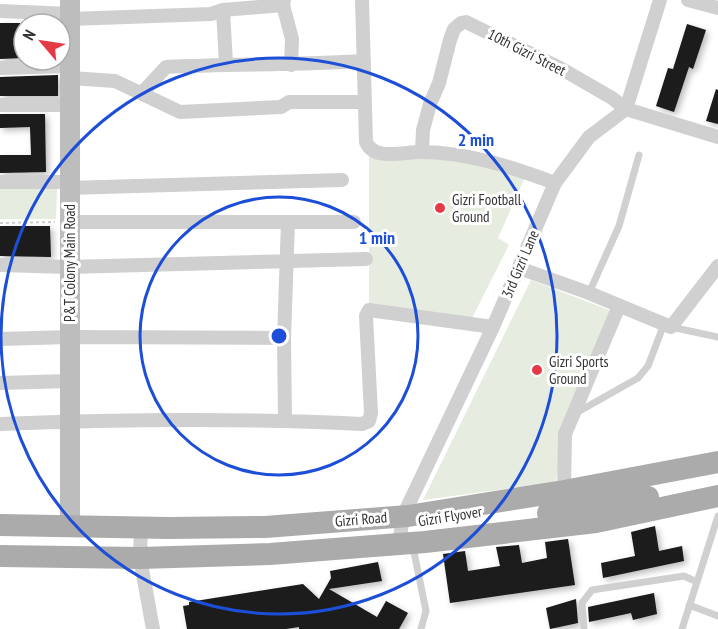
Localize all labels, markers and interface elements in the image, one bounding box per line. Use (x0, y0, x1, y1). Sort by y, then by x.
north arrow (12, 12, 72, 72)
street label: 10th Gizri Street (485, 24, 569, 80)
text: N (18, 26, 40, 43)
text: 2 min (458, 128, 494, 151)
place label: Gizri Football Ground (452, 190, 522, 226)
marker: Gizri Football Ground (433, 201, 447, 215)
street label: P&T Colony Main Road (60, 204, 79, 322)
text: 1 min (359, 226, 395, 249)
street label: 3rd Gizri Lane (497, 227, 543, 301)
centre of rings (269, 326, 289, 346)
place label: Gizri Sports Ground (549, 352, 609, 388)
marker: Gizri Sports Ground (530, 363, 544, 377)
street label: Gizri Flyover (417, 501, 484, 530)
street label: Gizri Road (334, 507, 388, 531)

